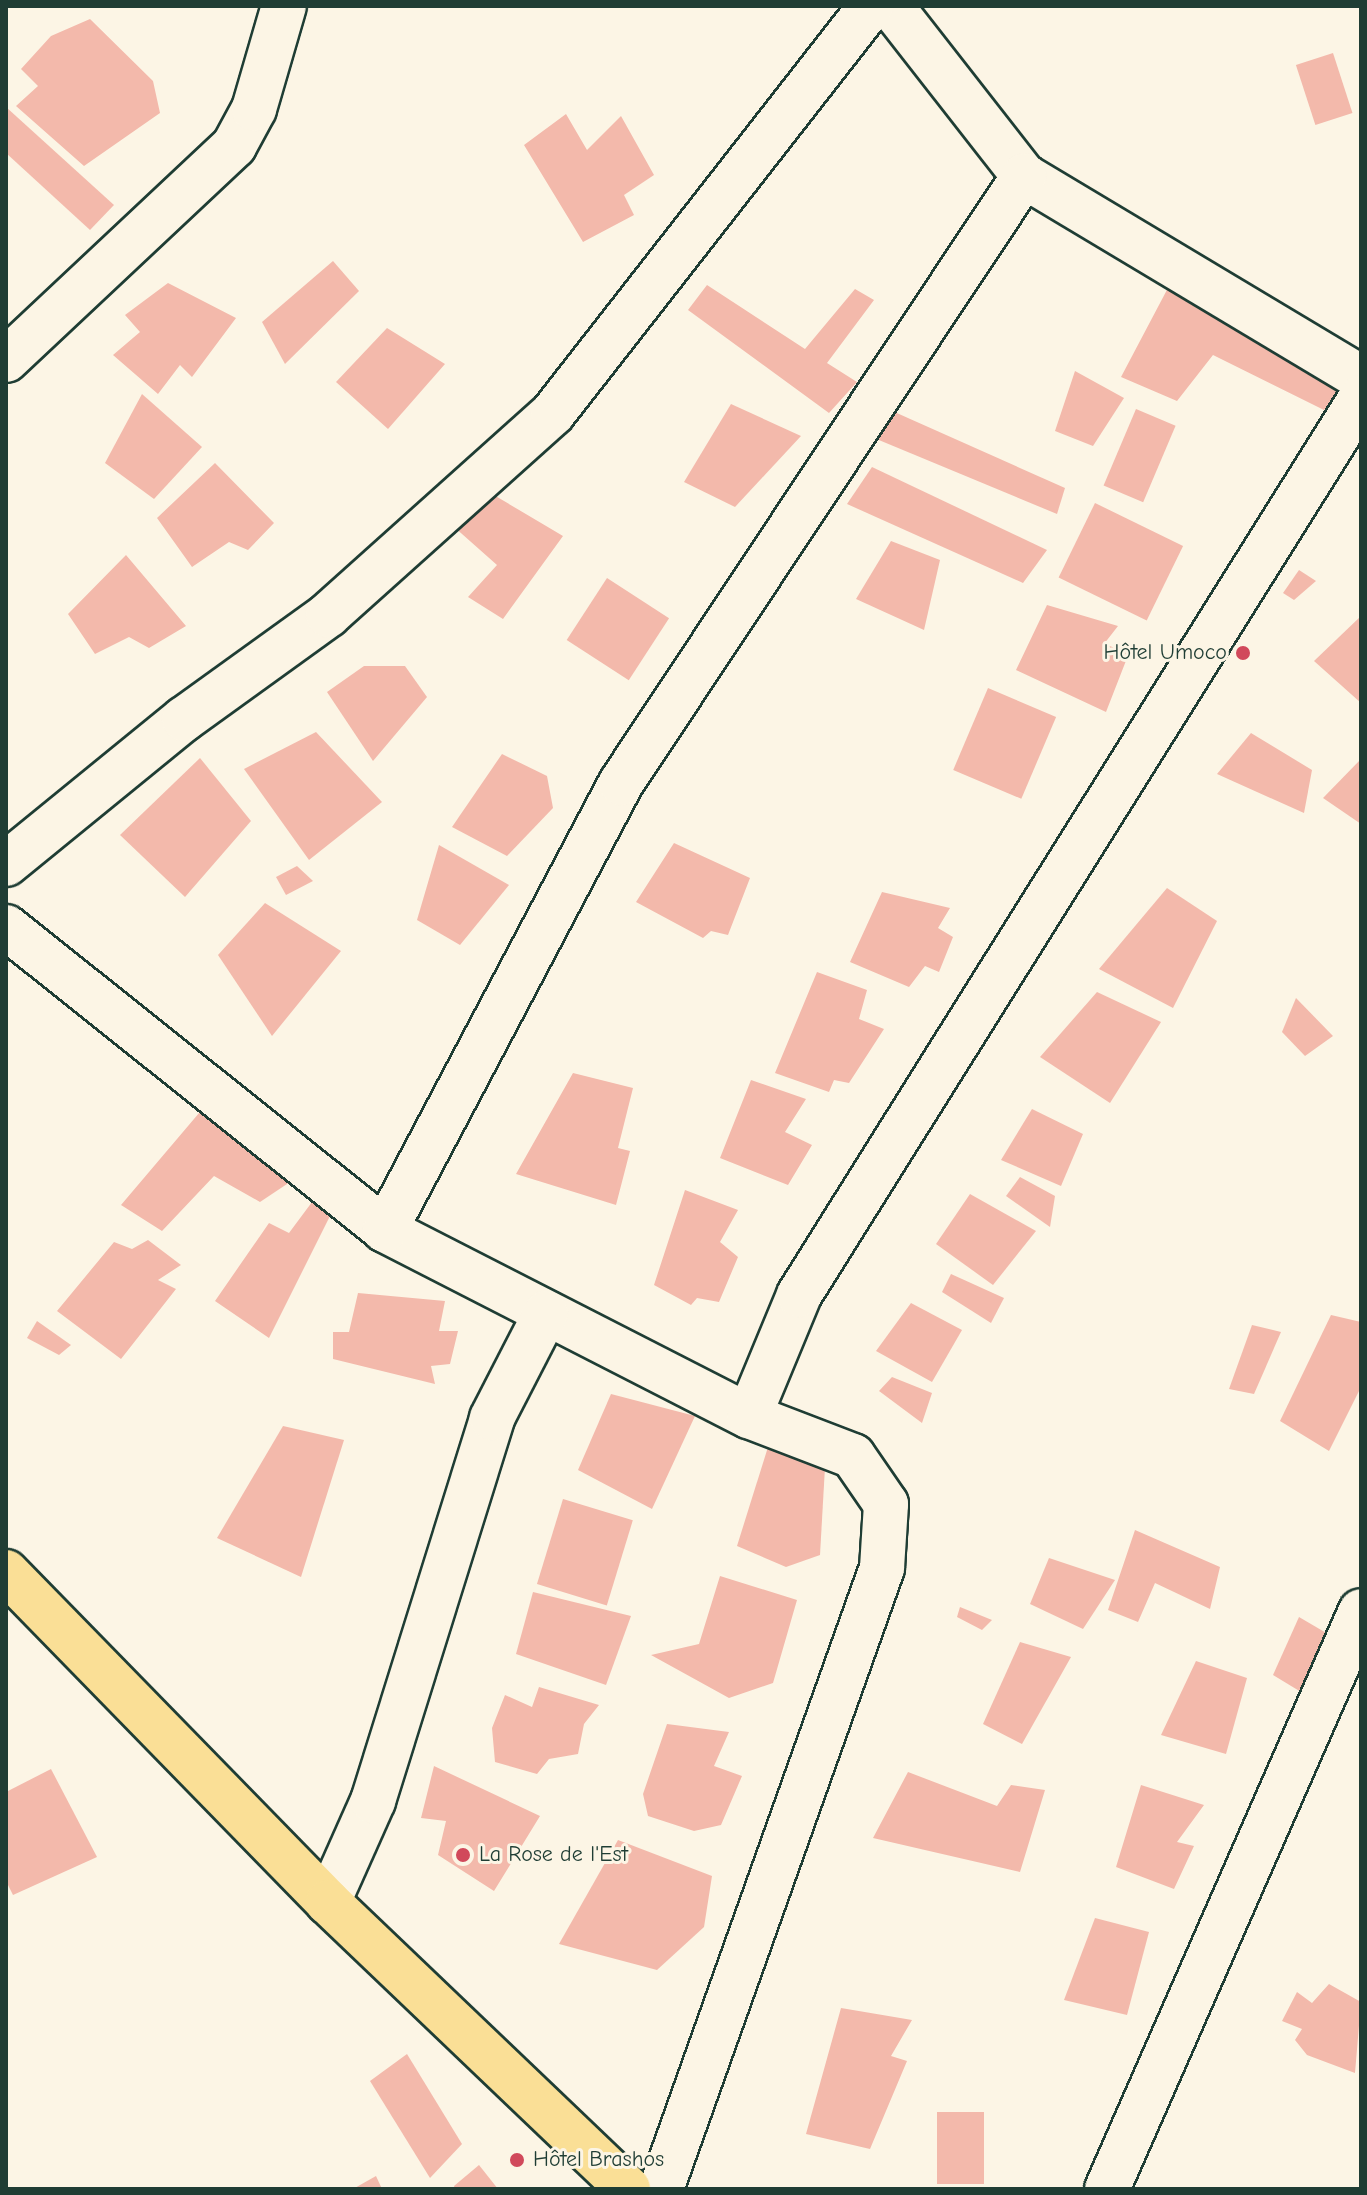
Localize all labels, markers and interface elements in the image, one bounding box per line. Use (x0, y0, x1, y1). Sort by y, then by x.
place label: Hôtel Umoco (1104, 640, 1227, 666)
marker: Hôtel Umoco (1234, 644, 1252, 662)
place label: La Rose de l'Est (479, 1842, 628, 1868)
marker: La Rose de l'Est (454, 1846, 472, 1864)
place label: Hôtel Brashos (533, 2147, 664, 2173)
marker: Hôtel Brashos (508, 2151, 526, 2169)

